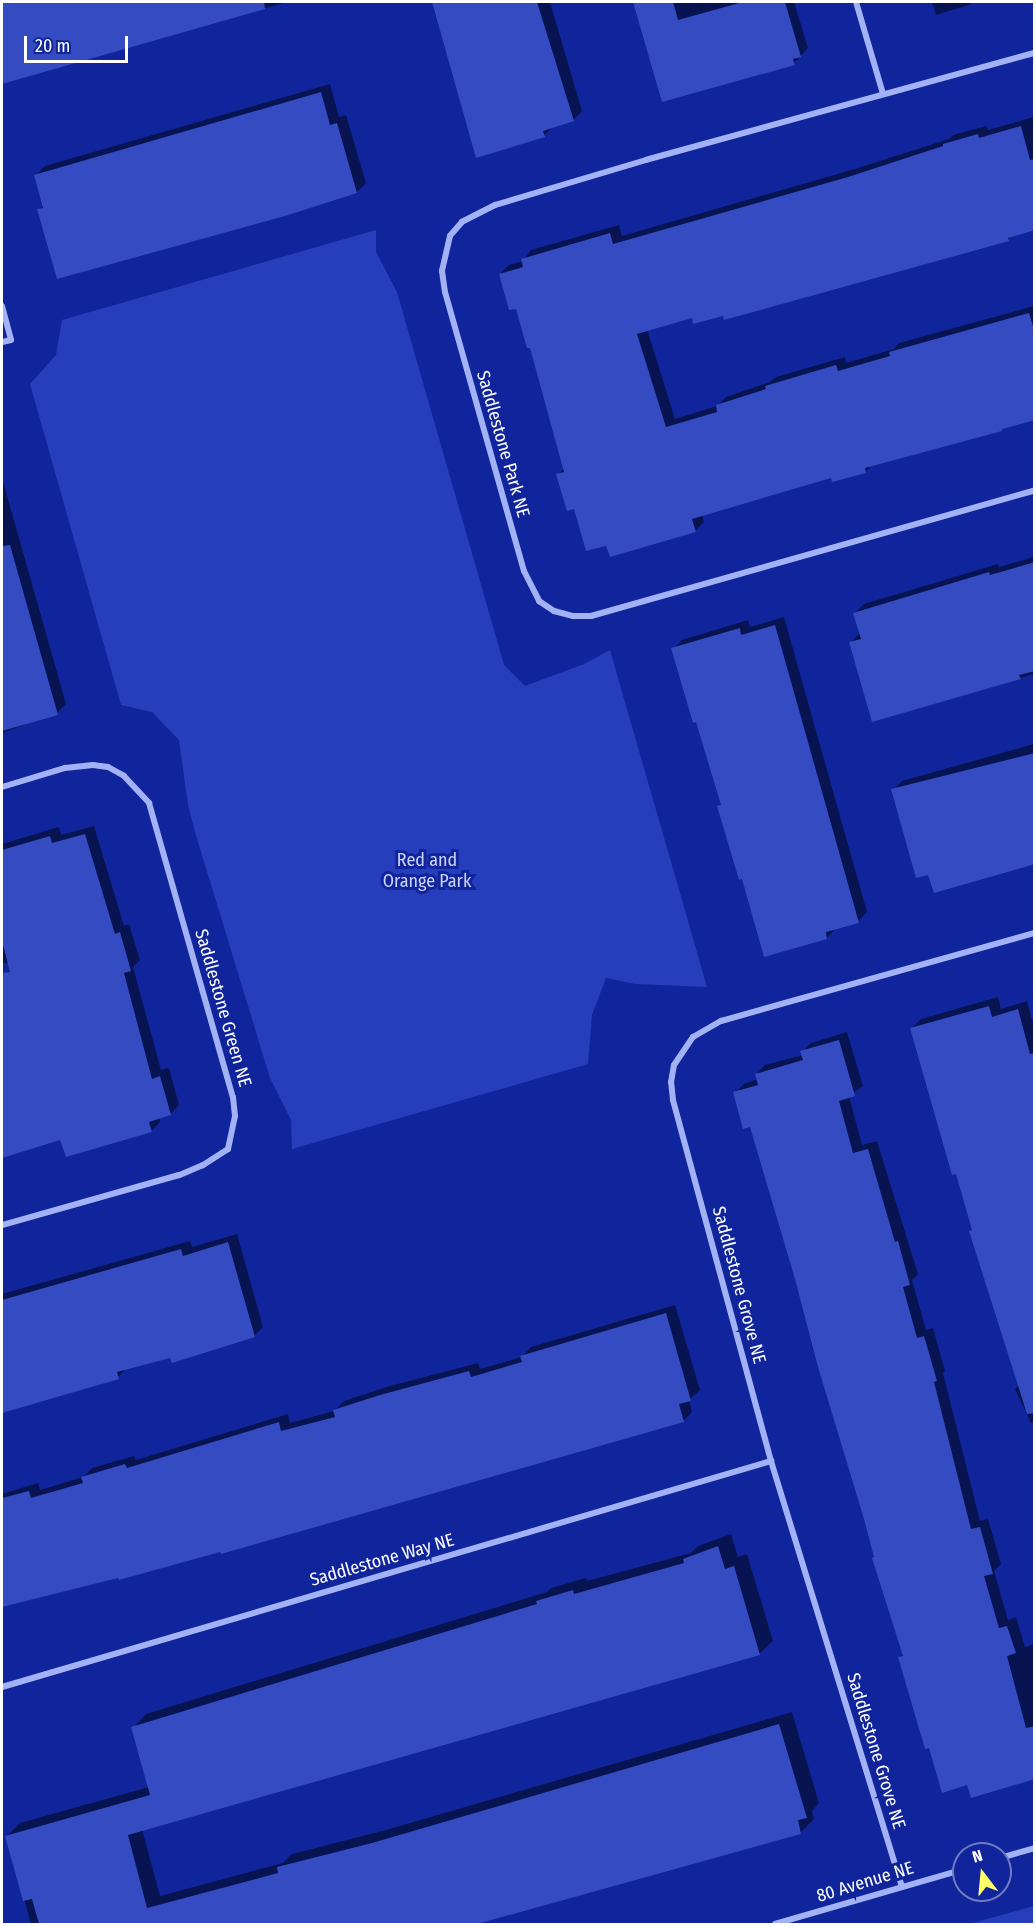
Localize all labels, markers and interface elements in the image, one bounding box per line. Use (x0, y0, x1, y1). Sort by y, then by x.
scale bar (27, 24, 130, 62)
text: 20 m (35, 35, 70, 57)
street label: Saddlestone Park NE (472, 368, 534, 520)
park label: Red and Orange Park (383, 850, 471, 892)
street label: Saddlestone Green NE (190, 927, 256, 1089)
street label: Saddlestone Grove NE (708, 1204, 770, 1366)
street label: Saddlestone Way NE (307, 1529, 457, 1591)
street label: Saddlestone Grove NE (842, 1670, 910, 1832)
north arrow (952, 1842, 1012, 1902)
text: N (970, 1846, 985, 1867)
street label: 80 Avenue NE (814, 1857, 916, 1907)

